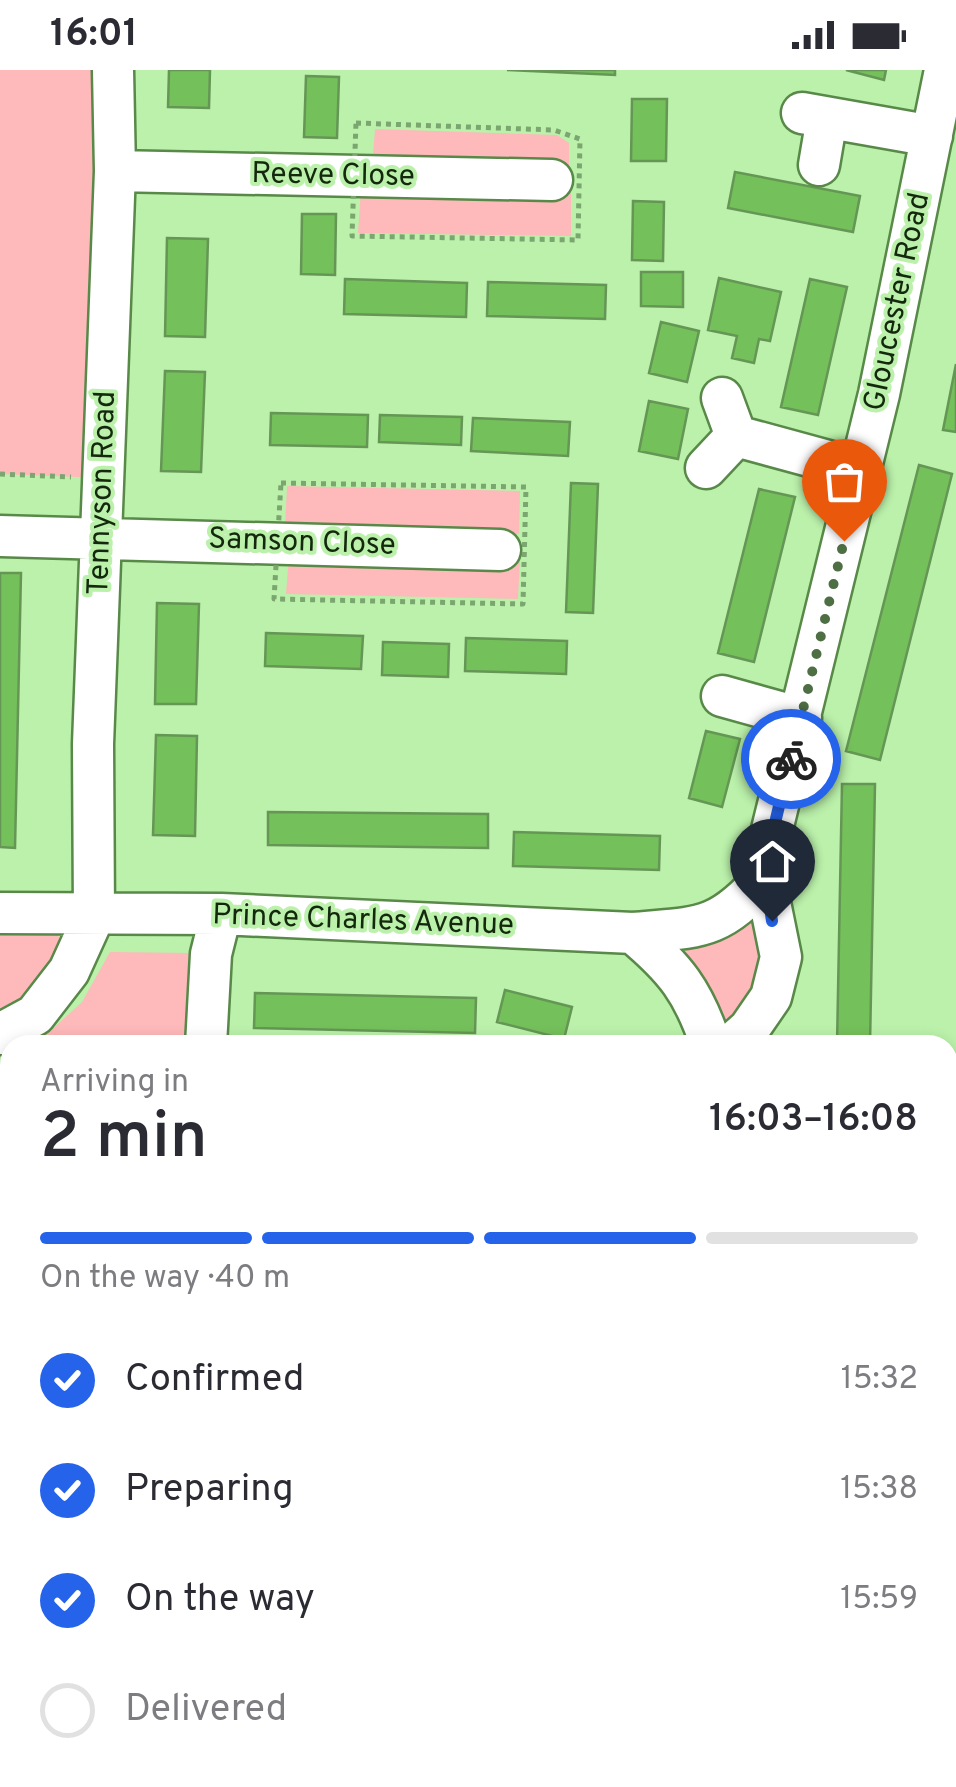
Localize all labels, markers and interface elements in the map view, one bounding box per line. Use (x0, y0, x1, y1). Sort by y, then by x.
text: 16:01 (50, 11, 138, 60)
street label: Reeve Close (251, 156, 415, 196)
street label: Gloucester Road (857, 189, 939, 415)
street label: Tennyson Road (81, 390, 125, 596)
pin (802, 439, 887, 542)
icon: bag (817, 454, 872, 509)
street label: Samson Close (208, 521, 396, 565)
courier (741, 709, 841, 809)
icon: bike (764, 732, 819, 787)
pin (730, 819, 815, 922)
icon: home (745, 834, 800, 889)
street label: Prince Charles Avenue (212, 897, 514, 945)
text: Arriving in (40, 1063, 189, 1103)
text: 16:03–16:08 (709, 1096, 918, 1145)
text: 2 min (40, 1099, 208, 1181)
text: On the way · 40 m (40, 1259, 290, 1299)
icon: check (40, 1353, 95, 1408)
text: Confirmed (125, 1356, 304, 1405)
text: 15:32 (841, 1360, 918, 1400)
icon: check (40, 1463, 95, 1518)
text: Preparing (125, 1466, 294, 1515)
text: 15:38 (840, 1470, 918, 1510)
icon: check (40, 1573, 95, 1628)
text: On the way (125, 1576, 315, 1625)
text: 15:59 (840, 1580, 918, 1620)
text: Delivered (125, 1686, 287, 1735)

